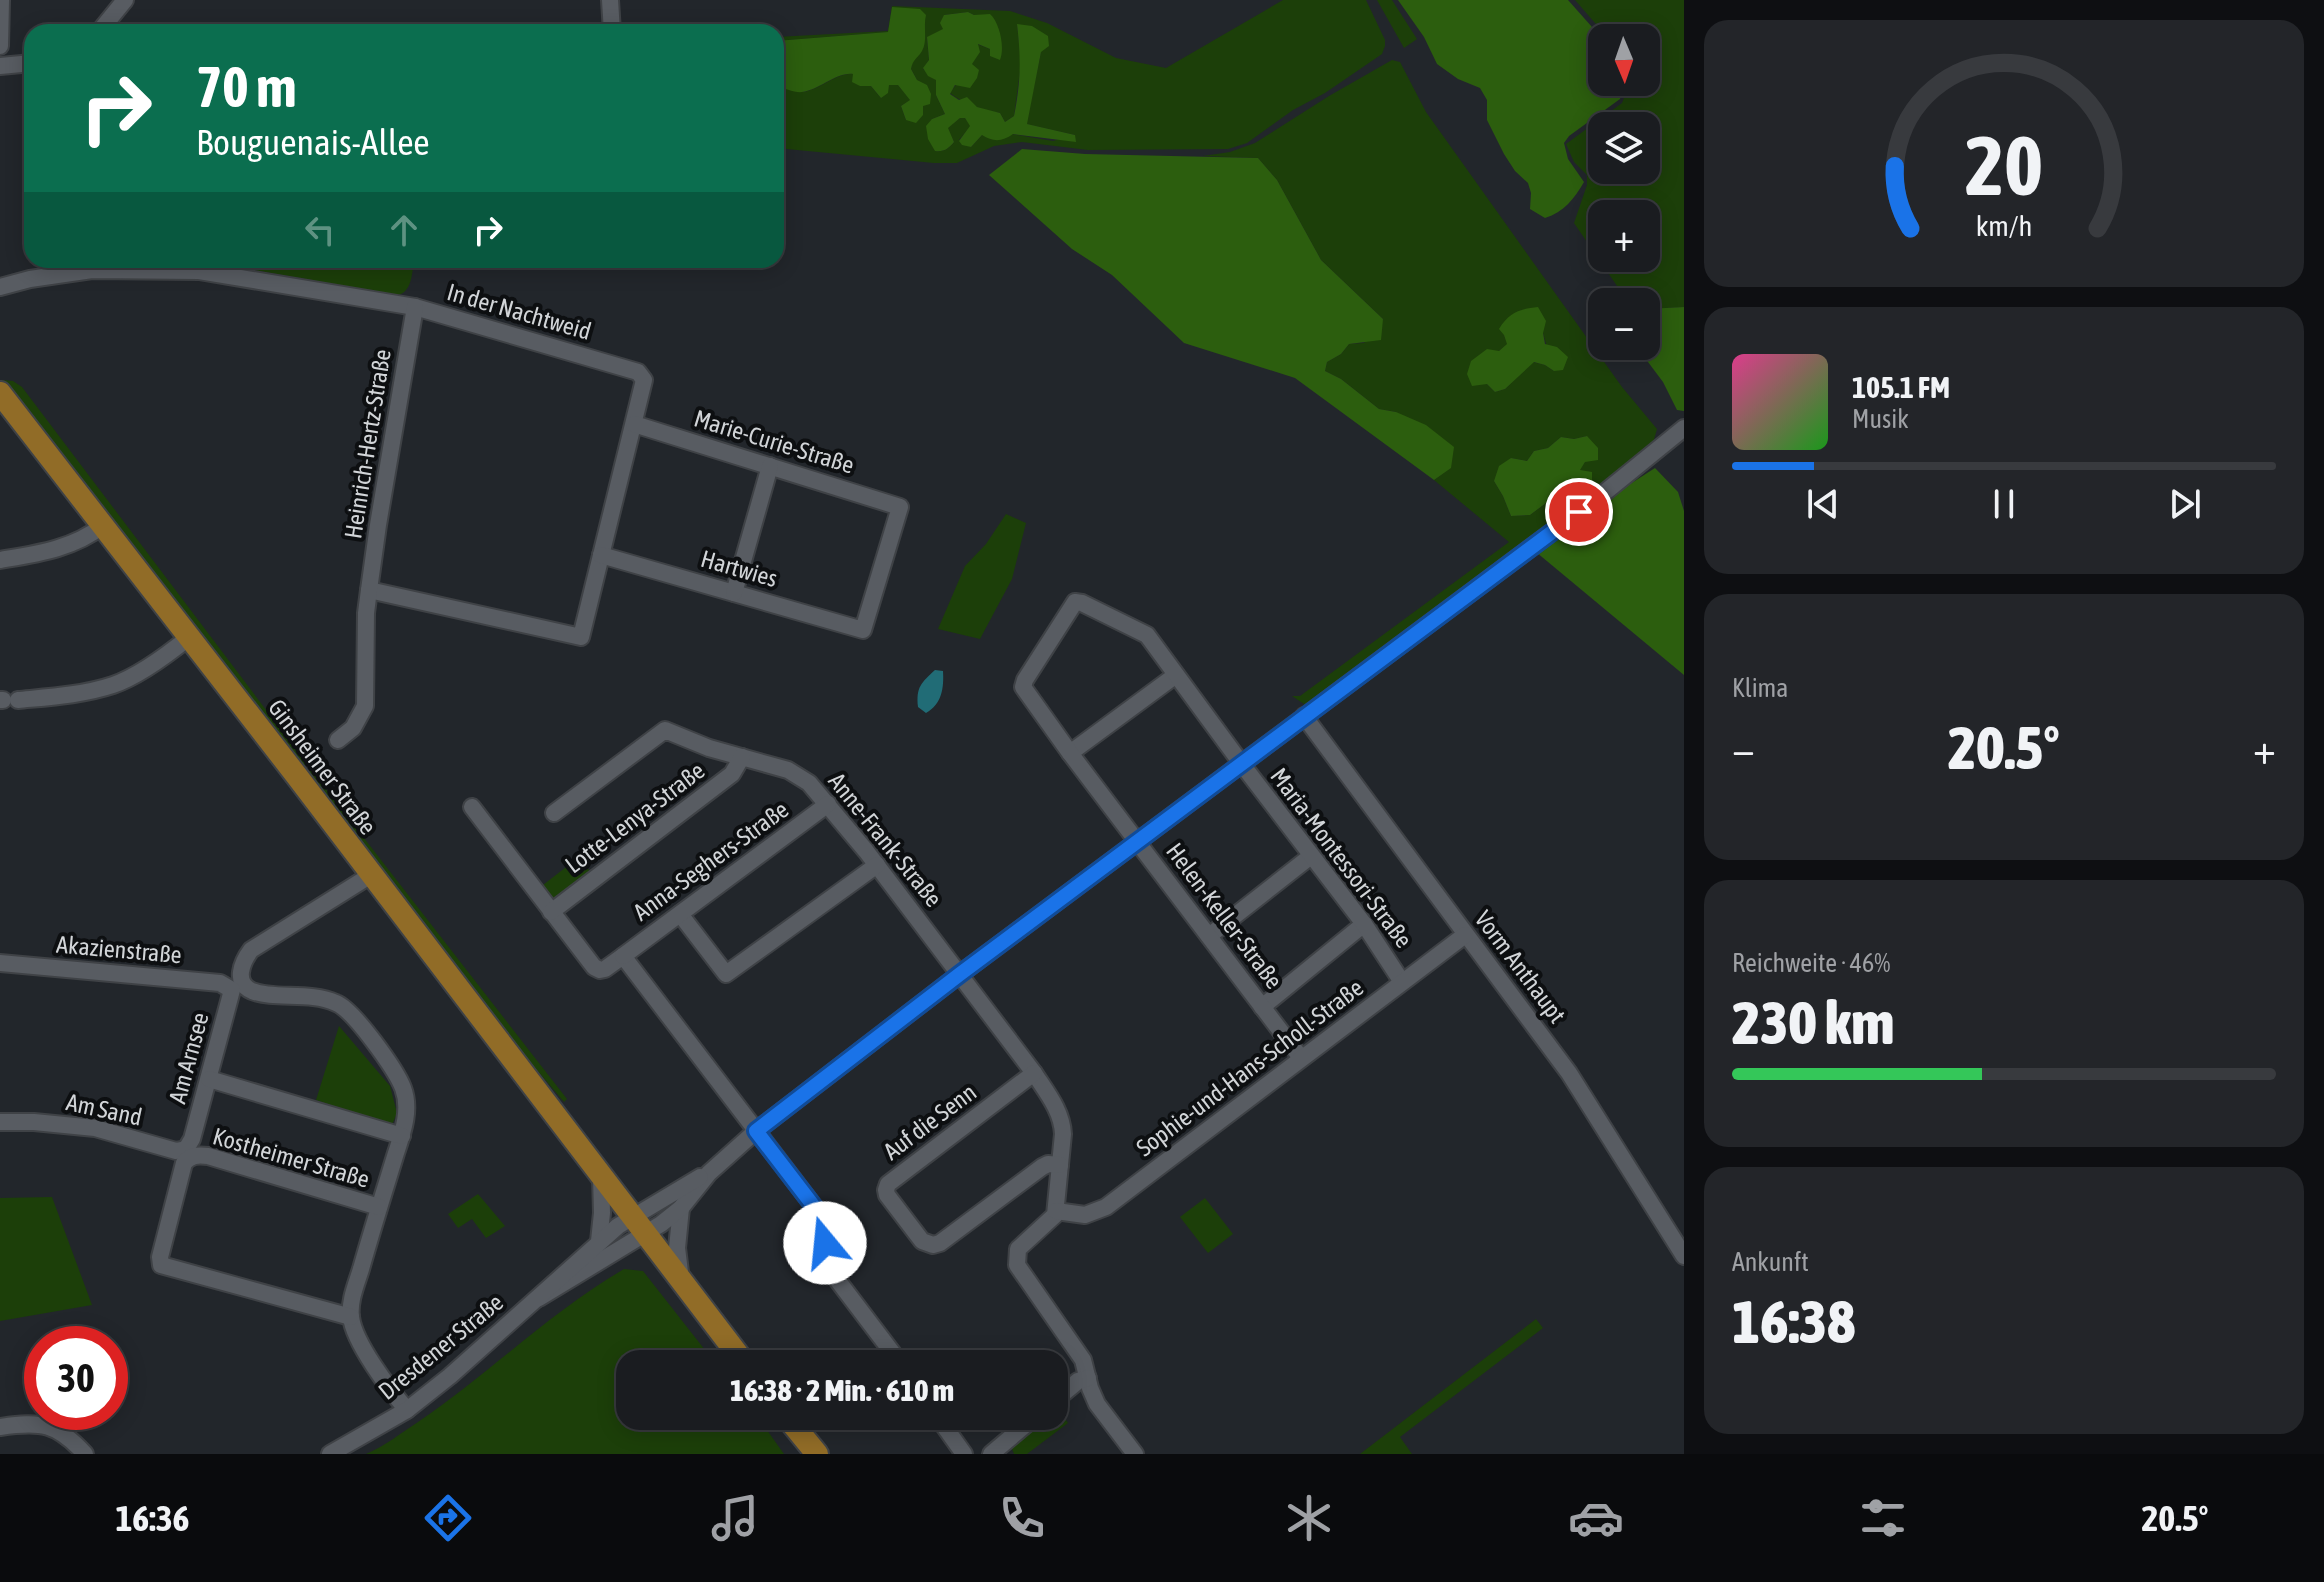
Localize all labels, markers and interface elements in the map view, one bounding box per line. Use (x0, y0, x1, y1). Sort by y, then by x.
north arrow (1588, 24, 1660, 96)
map controls (1588, 24, 1660, 360)
text: 70 m (196, 55, 297, 119)
icon: right (64, 56, 168, 160)
button: layers (1588, 112, 1660, 184)
text: 20 (1965, 117, 2043, 213)
text: Bouguenais-Allee (196, 121, 430, 163)
button: + (1588, 200, 1660, 272)
icon: left (298, 208, 342, 252)
icon: ahead (382, 208, 426, 252)
icon: right (466, 208, 510, 252)
text: km/h (1976, 210, 2032, 243)
street label: In der Nachtweid (444, 278, 594, 345)
button: − (1588, 288, 1660, 360)
street label: Heinrich-Hertz-Straße (339, 347, 396, 540)
text: 105.1 FM (1852, 370, 1950, 404)
street label: Marie-Curie-Straße (691, 404, 857, 479)
text: Musik (1852, 404, 1909, 434)
pin (1545, 478, 1613, 546)
icon: previous (1801, 482, 1845, 526)
icon: pause (1982, 482, 2026, 526)
icon: next (2163, 482, 2207, 526)
icon: arrive (1557, 490, 1601, 534)
street label: Hartwies (698, 545, 780, 592)
text: Klima (1732, 673, 1788, 703)
street label: Ginsheimer Straße (263, 694, 382, 839)
text: 20.5° (1948, 713, 2060, 782)
text: − (1732, 723, 1755, 773)
text: + (2253, 723, 2276, 773)
street label: Lotte-Lenya-Straße (560, 757, 709, 879)
street label: Maria-Montessori-Straße (1265, 763, 1418, 953)
street label: Anne-Frank-Straße (823, 767, 947, 912)
street label: Anna-Seghers-Straße (628, 795, 793, 926)
street label: Helen-Keller-Straße (1161, 838, 1288, 994)
street label: Vorm Anthaupt (1470, 905, 1571, 1028)
street label: Akazienstraße (55, 931, 183, 968)
text: Reichweite · 46% (1732, 948, 1890, 978)
street label: Sophie-und-Hans-Scholl-Straße (1131, 974, 1368, 1161)
text: 230 km (1732, 988, 1894, 1057)
street label: Am Arnsee (163, 1009, 214, 1106)
street label: Auf die Senn (878, 1078, 981, 1165)
street label: Am Sand (64, 1088, 144, 1131)
street label: Kostheimer Straße (210, 1122, 372, 1193)
position arrow (783, 1201, 867, 1285)
text: Ankunft (1732, 1247, 1809, 1277)
text: 16:38 (1732, 1287, 1855, 1356)
street label: Dresdener Straße (373, 1288, 508, 1405)
speed limit sign: 30 (24, 1326, 128, 1430)
text: 16:38 · 2 Min. · 610 m (730, 1373, 954, 1407)
icon: directions (420, 1490, 476, 1546)
icon: music (707, 1490, 763, 1546)
icon: phone (994, 1490, 1050, 1546)
icon: climate (1281, 1490, 1337, 1546)
icon: car (1568, 1490, 1624, 1546)
icon: filters (1855, 1490, 1911, 1546)
text: 16:36 (115, 1497, 190, 1539)
text: 20.5° (2141, 1497, 2209, 1539)

